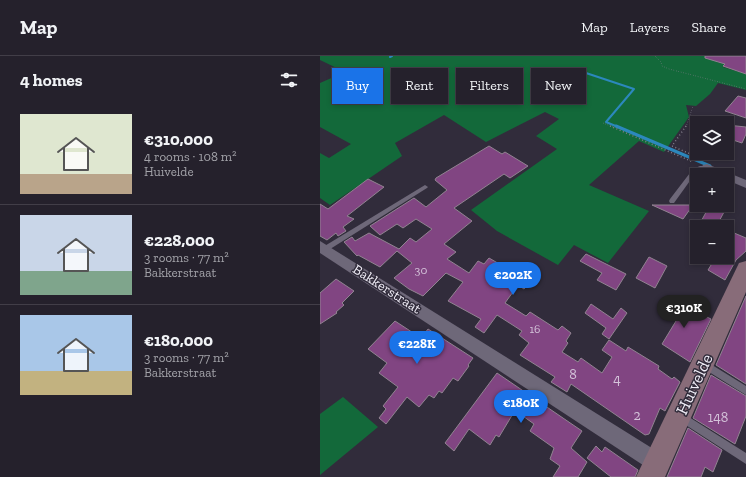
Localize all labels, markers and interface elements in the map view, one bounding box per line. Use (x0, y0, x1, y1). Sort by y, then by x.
text: Map (20, 16, 57, 39)
text: Map (581, 19, 608, 36)
text: Layers (630, 19, 669, 36)
text: Share (691, 19, 726, 36)
chip: Buy (332, 68, 383, 104)
chip: Rent (391, 68, 448, 104)
chip: Filters (456, 68, 523, 104)
chip: New (531, 68, 586, 104)
icon: filters (278, 69, 300, 91)
text: 4 homes (20, 70, 83, 90)
map controls (690, 116, 734, 264)
button: layers (690, 116, 734, 160)
text: €310,000 (144, 129, 213, 149)
icon: home (52, 130, 100, 178)
text: 4 rooms · 108 m² (144, 149, 237, 164)
text: Huivelde (144, 164, 194, 179)
button: + (690, 168, 734, 212)
button: − (690, 220, 734, 264)
text: €228,000 (144, 230, 215, 250)
icon: home (52, 231, 100, 279)
text: 3 rooms · 77 m² (144, 250, 229, 265)
street label: Bakkerstraat (350, 261, 425, 318)
pin: €202K (485, 262, 541, 296)
house number: 30 (415, 263, 427, 277)
text: Bakkerstraat (144, 265, 216, 280)
text: €202K (494, 267, 532, 282)
pin: €310K (656, 295, 712, 329)
text: €310K (666, 300, 702, 315)
house number: 16 (530, 322, 541, 336)
text: €180,000 (144, 330, 213, 350)
icon: home (52, 331, 100, 379)
pin: €228K (389, 331, 445, 365)
text: €228K (398, 336, 436, 351)
text: 3 rooms · 77 m² (144, 350, 229, 365)
street label: Huivelde (671, 350, 717, 418)
text: Bakkerstraat (144, 365, 216, 380)
house number: 8 (569, 366, 577, 383)
house number: 4 (613, 371, 621, 388)
pin: €180K (493, 390, 549, 424)
text: €180K (503, 395, 539, 410)
house number: 2 (633, 407, 641, 424)
house number: 148 (708, 409, 728, 426)

